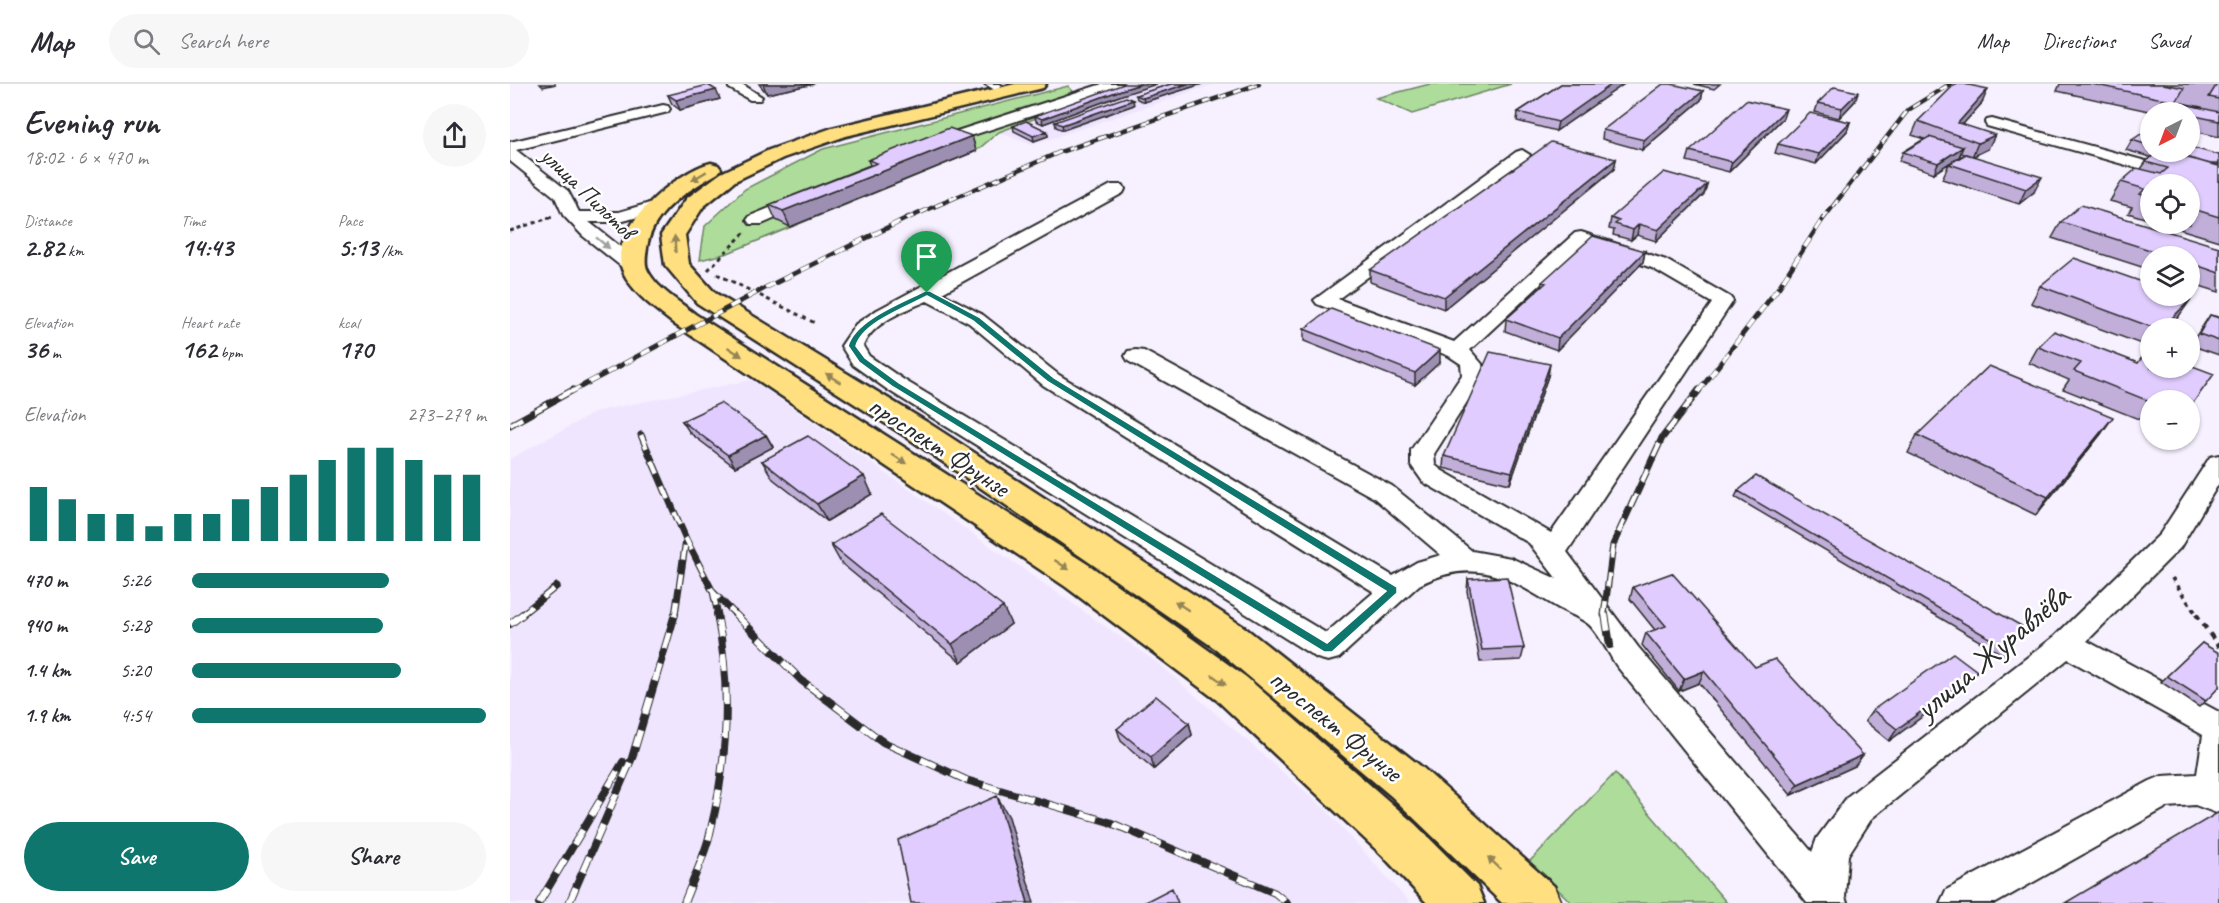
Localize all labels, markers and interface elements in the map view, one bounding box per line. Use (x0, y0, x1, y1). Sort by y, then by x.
search box (109, 14, 529, 68)
text: Map (30, 24, 73, 59)
icon: search (130, 25, 163, 58)
text: Search here (178, 27, 268, 55)
text: Map (1977, 28, 2009, 54)
text: Directions (2042, 28, 2115, 54)
text: Saved (2148, 28, 2189, 54)
text: Evening run (24, 101, 159, 143)
north arrow (2140, 102, 2200, 162)
map controls (2140, 102, 2200, 450)
button: share (423, 104, 486, 167)
street label: улица Пилотов (533, 139, 644, 248)
text: 18:02 · 6 × 470 m (24, 145, 148, 170)
one-way arrow (691, 171, 707, 182)
button: locate (2140, 174, 2200, 234)
text: Distance (24, 211, 72, 231)
text: Time (181, 211, 205, 231)
text: Pace (338, 211, 363, 231)
text: 2.82 (24, 231, 64, 264)
text: 14:43 (181, 231, 233, 264)
text: 5:13 (338, 231, 378, 264)
pin (901, 231, 952, 293)
one-way arrow (670, 234, 679, 253)
one-way arrow (595, 237, 611, 250)
icon: arrive (910, 240, 943, 273)
text: km (64, 241, 84, 261)
text: /km (378, 241, 403, 261)
button: layers (2140, 246, 2200, 306)
text: Elevation (24, 313, 73, 333)
text: Heart rate (181, 313, 239, 333)
text: kcal (338, 313, 359, 333)
button: + (2140, 318, 2200, 378)
text: 36 (24, 333, 48, 366)
text: 162 (181, 333, 217, 366)
text: 170 (338, 333, 373, 366)
text: m (48, 343, 61, 363)
text: bpm (217, 343, 243, 363)
one-way arrow (727, 347, 743, 358)
one-way arrow (825, 372, 841, 383)
street label: проспект Фрунзе (862, 387, 1018, 506)
button: − (2140, 390, 2200, 450)
text: Elevation (24, 402, 86, 427)
text: 273–279 m (407, 402, 486, 427)
one-way arrow (890, 453, 906, 465)
one-way arrow (1054, 560, 1070, 571)
text: 470 m (24, 568, 67, 593)
text: 5:26 (120, 568, 151, 593)
street label: улица Журавлёва (1904, 573, 2080, 730)
one-way arrow (1174, 600, 1190, 612)
text: 940 m (24, 613, 67, 638)
text: 5:28 (120, 613, 151, 638)
text: 1.4 km (24, 658, 71, 683)
text: 5:20 (120, 658, 151, 683)
street label: проспект Фрунзе (1262, 661, 1411, 790)
one-way arrow (1211, 674, 1227, 686)
text: 1.9 km (24, 703, 70, 728)
text: 4:54 (120, 703, 151, 728)
button: Save (24, 822, 249, 891)
button: Share (261, 822, 486, 891)
one-way arrow (1487, 857, 1502, 870)

